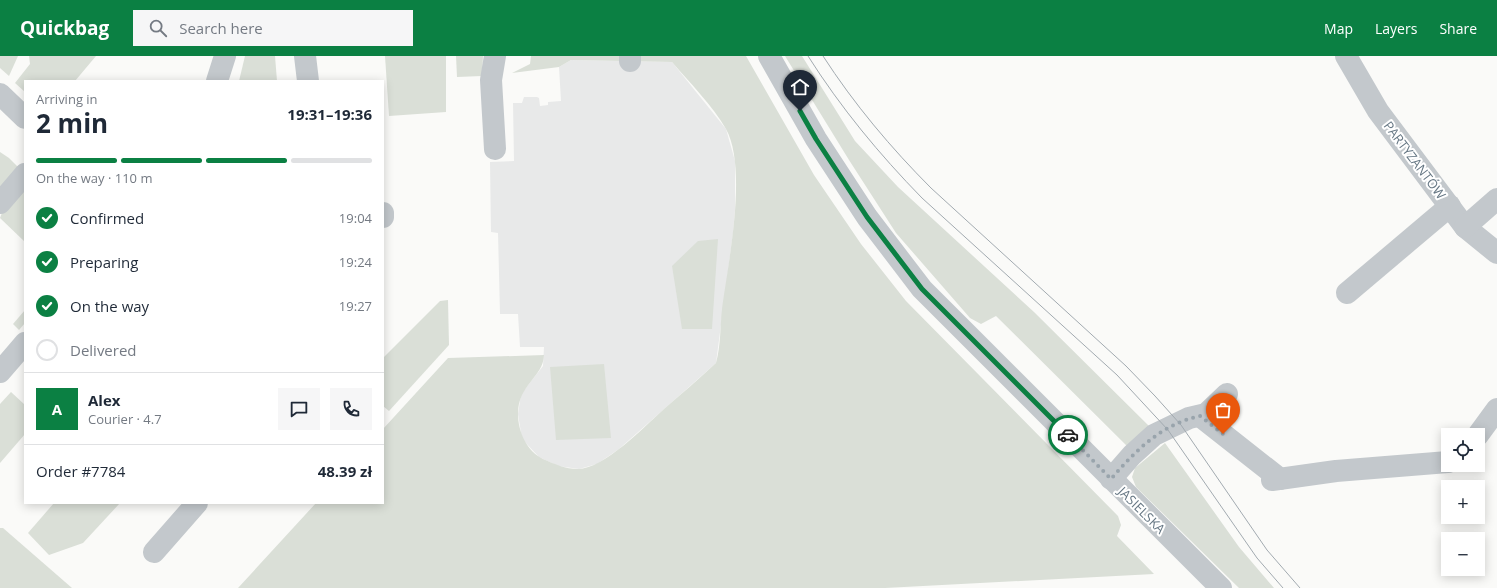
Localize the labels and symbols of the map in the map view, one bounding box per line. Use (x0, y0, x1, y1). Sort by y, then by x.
pin (783, 70, 817, 111)
street label: PARTYZANTÓW (1380, 117, 1450, 203)
pin (1206, 393, 1240, 434)
courier (1048, 415, 1088, 455)
street label: JASIELSKA (1113, 481, 1170, 538)

